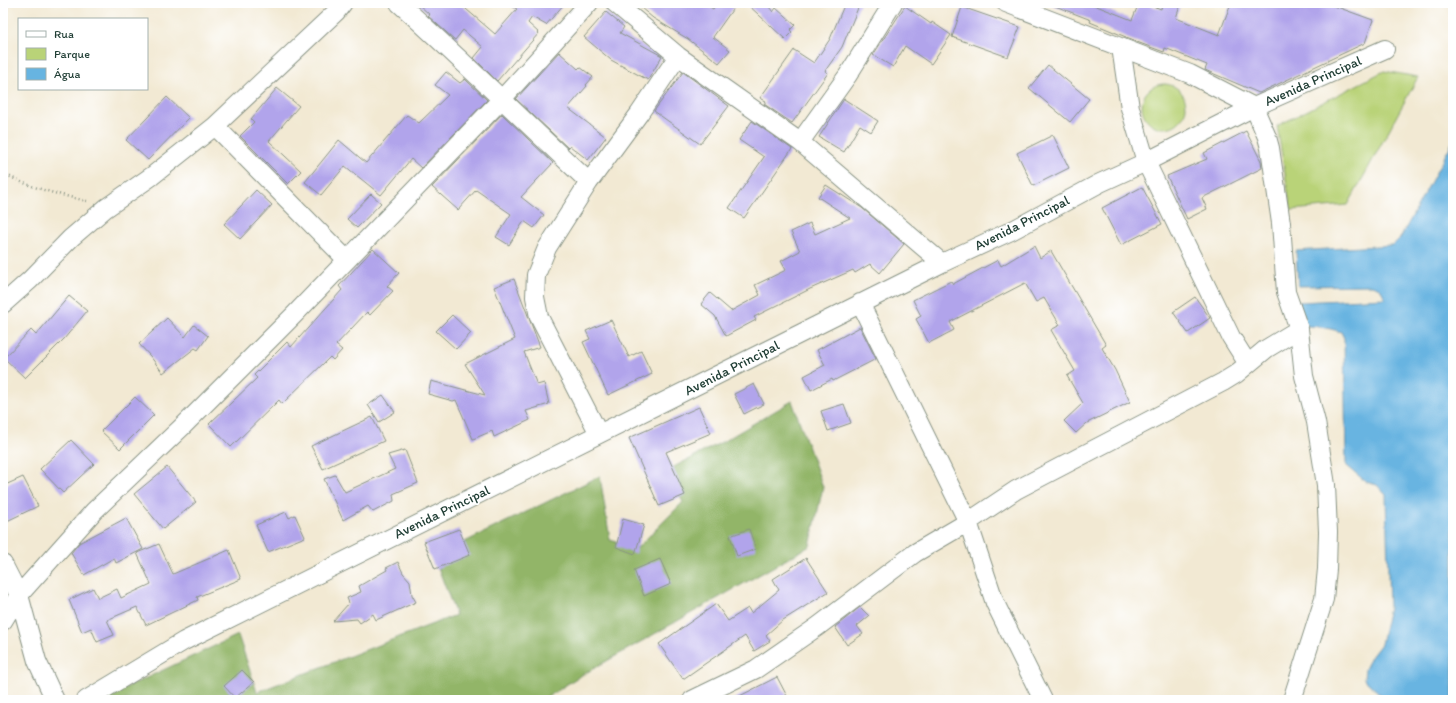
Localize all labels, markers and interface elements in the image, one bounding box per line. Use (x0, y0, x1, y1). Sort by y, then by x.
legend (18, 18, 148, 90)
text: Rua (54, 27, 74, 41)
text: Parque (54, 47, 90, 61)
street label: Avenida Principal (1262, 52, 1364, 110)
text: Água (54, 67, 80, 81)
street label: Avenida Principal (972, 192, 1072, 254)
street label: Avenida Principal (682, 337, 782, 399)
street label: Avenida Principal (391, 481, 493, 543)

